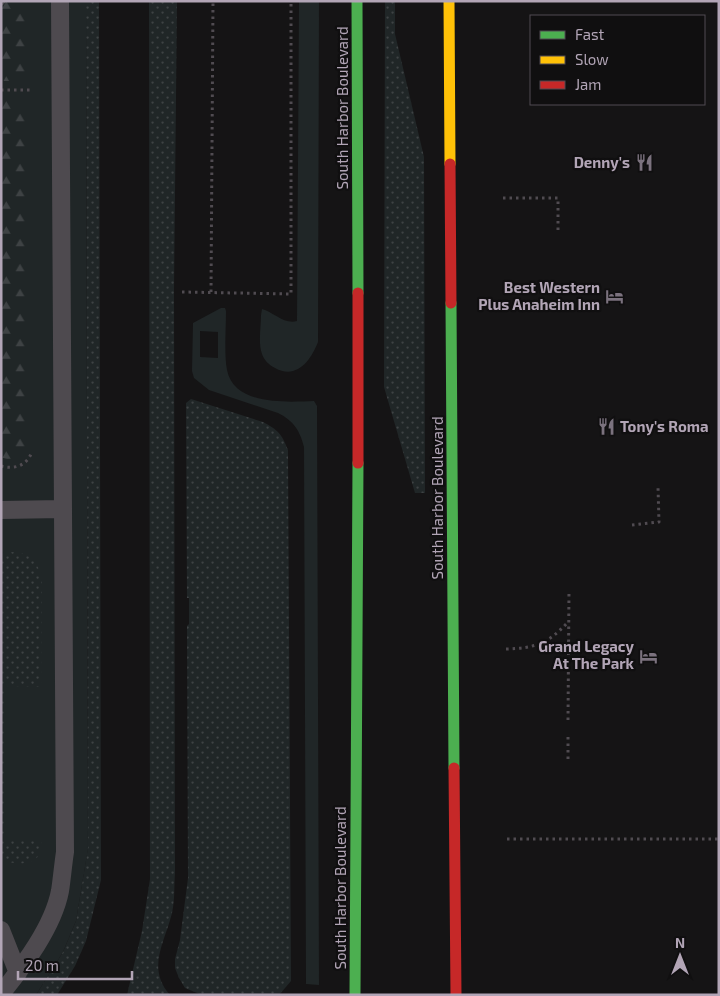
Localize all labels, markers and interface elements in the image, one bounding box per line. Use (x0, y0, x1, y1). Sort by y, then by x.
legend (530, 15, 705, 105)
text: Fast (575, 25, 605, 43)
street label: South Harbor Boulevard (333, 26, 351, 190)
text: Slow (575, 50, 609, 68)
text: Jam (575, 75, 601, 93)
place label: Denny's (574, 153, 630, 172)
restaurant icon: Denny's (634, 153, 654, 173)
place label: Best Western Plus Anaheim Inn (478, 278, 600, 313)
hotel icon: Best Western Plus Anaheim Inn (604, 287, 624, 307)
street label: South Harbor Boulevard (428, 416, 446, 580)
restaurant icon: Tony's Roma (596, 417, 616, 437)
place label: Tony's Roma (620, 417, 709, 436)
place label: Grand Legacy At The Park (538, 637, 635, 672)
hotel icon: Grand Legacy At The Park (638, 646, 658, 666)
street label: South Harbor Boulevard (331, 806, 349, 970)
north arrow (655, 931, 705, 981)
text: N (675, 934, 685, 951)
scale bar (18, 948, 131, 980)
text: 20 m (25, 956, 59, 974)

